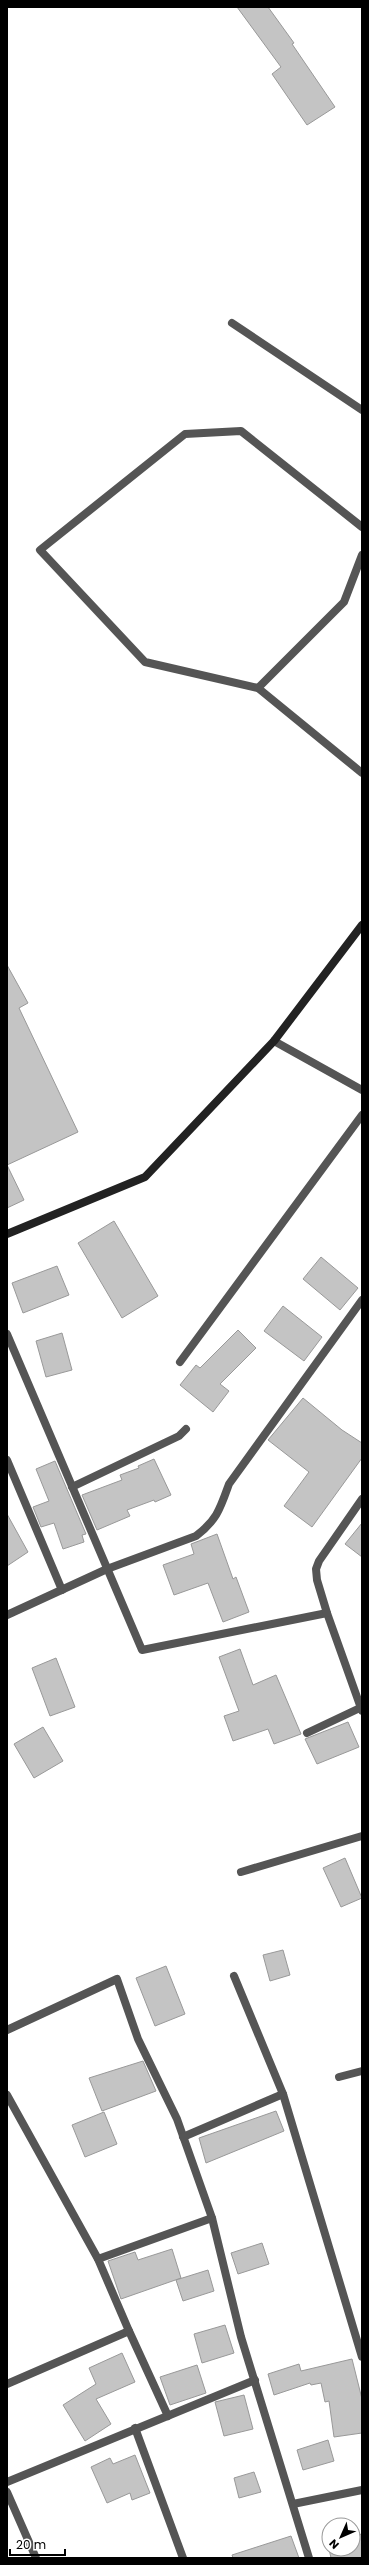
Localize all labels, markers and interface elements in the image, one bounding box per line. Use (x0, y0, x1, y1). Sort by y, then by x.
north arrow (321, 2517, 361, 2557)
scale bar (10, 2531, 65, 2557)
text: N (325, 2535, 343, 2553)
text: 20 m (16, 2536, 46, 2553)

